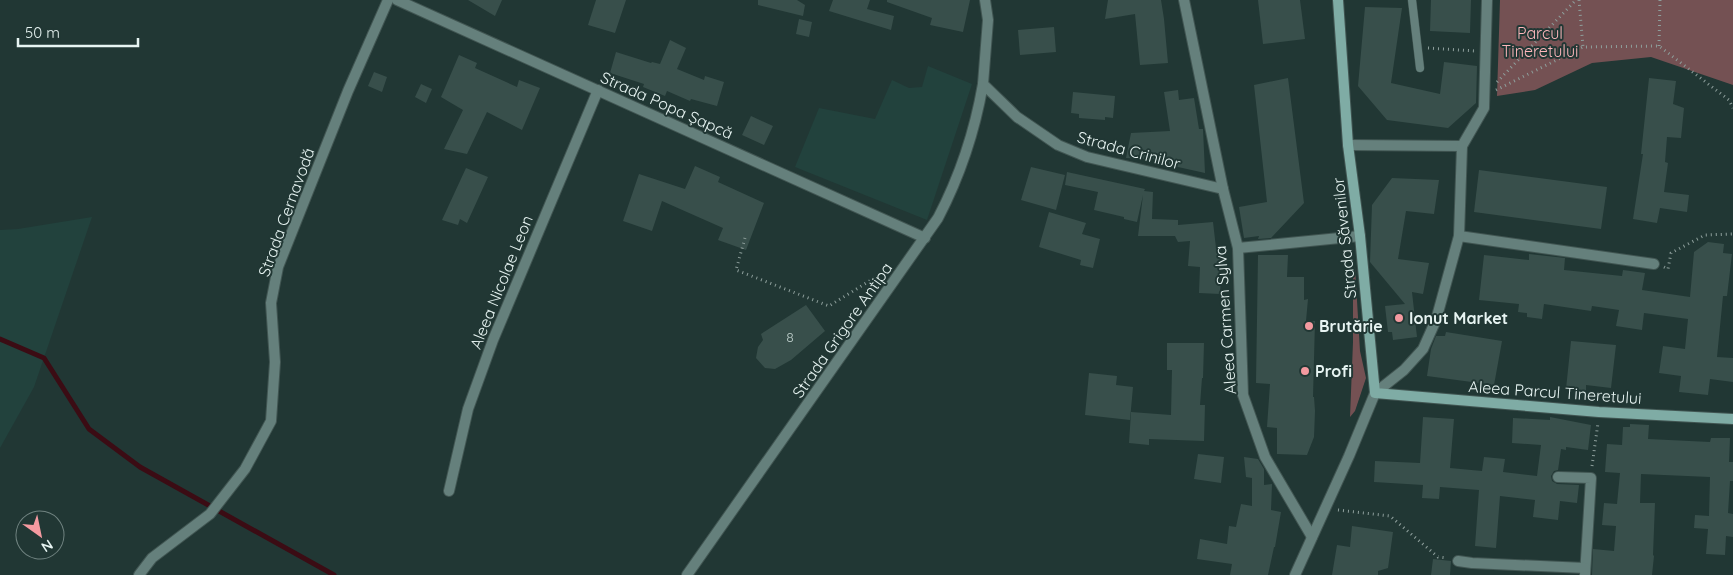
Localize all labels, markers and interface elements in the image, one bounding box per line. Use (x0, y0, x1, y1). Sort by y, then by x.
scale bar (18, 15, 138, 47)
text: 50 m (25, 23, 60, 42)
park label: Parcul Tineretului (1502, 23, 1578, 61)
street label: Strada Popa Șapcă (598, 67, 736, 143)
street label: Strada Crinilor (1075, 127, 1183, 173)
street label: Strada Cernavodă (253, 145, 319, 279)
street label: Strada Săvenilor (1328, 176, 1360, 300)
street label: Aleea Nicolae Leon (465, 212, 537, 352)
street label: Aleea Carmen Sylva (1210, 245, 1240, 395)
street label: Strada Grigore Antipa (788, 258, 896, 402)
place label: Ionut Market (1409, 308, 1508, 328)
marker: Ionut Market (1393, 312, 1405, 324)
place label: Brutărie (1319, 316, 1383, 336)
marker: Brutărie (1303, 320, 1315, 332)
house number: 8 (786, 328, 794, 346)
place label: Profi (1315, 361, 1352, 381)
marker: Profi (1299, 365, 1311, 377)
street label: Aleea Parcul Tineretului (1468, 376, 1642, 408)
north arrow (15, 510, 65, 560)
text: N (38, 536, 56, 556)

